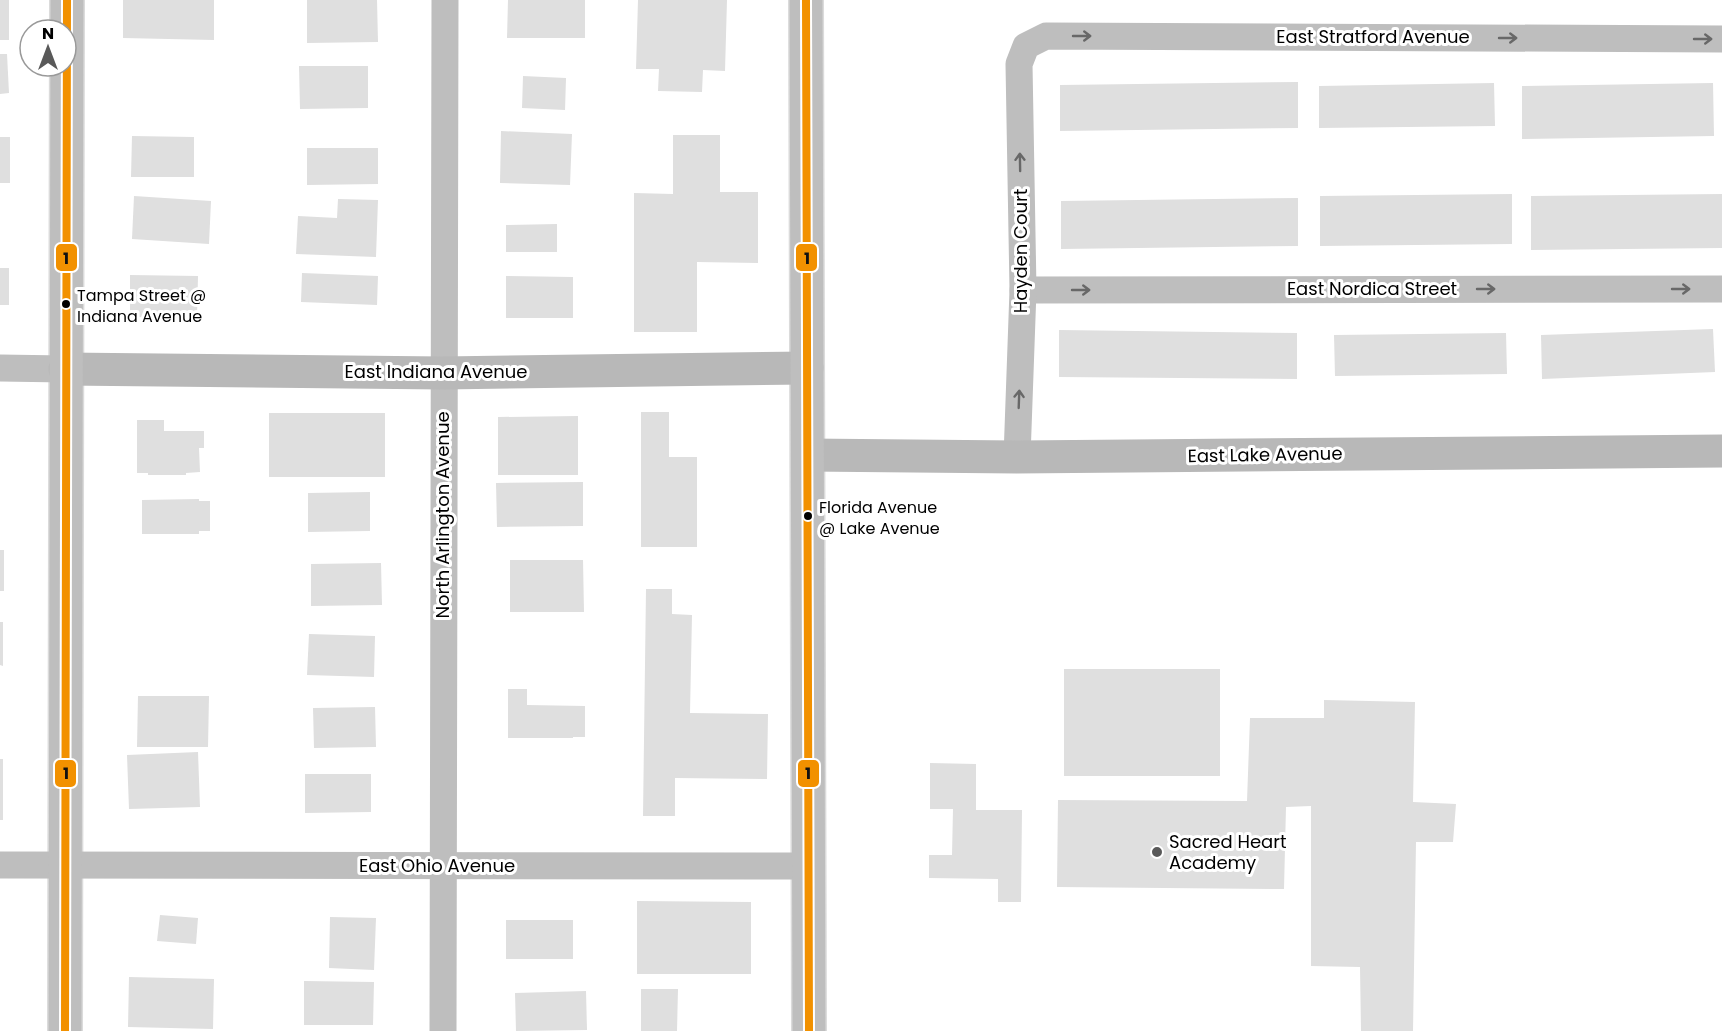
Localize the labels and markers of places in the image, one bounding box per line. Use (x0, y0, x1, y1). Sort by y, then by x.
place label: Tampa Street @ Indiana Avenue (77, 284, 206, 328)
marker: Tampa Street @ Indiana Avenue (60, 298, 72, 310)
place label: Florida Avenue @ Lake Avenue (819, 496, 940, 540)
marker: Florida Avenue @ Lake Avenue (802, 510, 814, 522)
place label: Sacred Heart Academy (1169, 829, 1287, 875)
marker: Sacred Heart Academy (1150, 845, 1164, 859)

